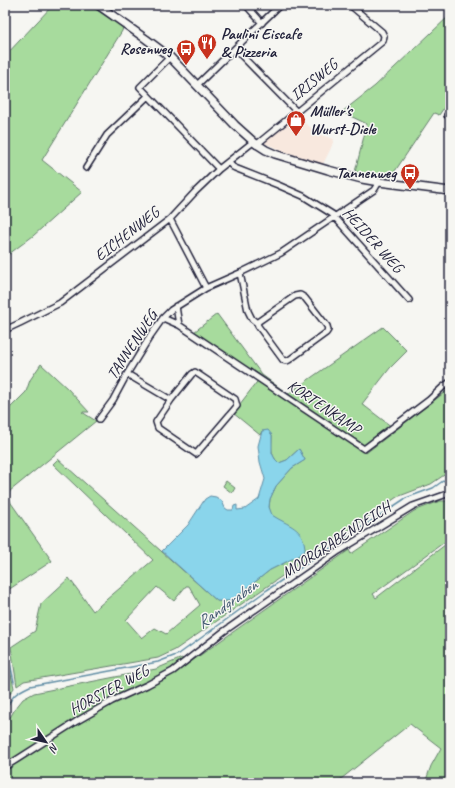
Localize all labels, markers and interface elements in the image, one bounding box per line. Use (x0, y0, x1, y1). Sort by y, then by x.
place label: Paulini Eiscafe & Pizzeria (221, 24, 303, 62)
restaurant icon: Paulini Eiscafe & Pizzeria (196, 32, 218, 60)
bus stop icon: Rosenweg (175, 38, 197, 66)
place label: Rosenweg (120, 39, 173, 59)
street label: IRISWEG (286, 53, 344, 105)
place label: Müller's Wurst-Diele (310, 101, 377, 139)
shop icon: Müller's Wurst-Diele (285, 109, 307, 137)
bus stop icon: Tannenweg (399, 162, 421, 190)
place label: Tannenweg (336, 163, 398, 183)
street label: EICHENWEG (91, 201, 165, 266)
street label: HEIDER WEG (338, 203, 409, 278)
street label: TANNENWEG (102, 305, 163, 383)
street label: KORTENKAMP (284, 375, 366, 440)
street label: MOORGRABENDEICH (278, 496, 397, 583)
water label: Randgraben (192, 573, 263, 633)
street label: HORSTER WEG (66, 660, 154, 719)
north arrow (26, 722, 66, 762)
text: N (45, 741, 62, 756)

